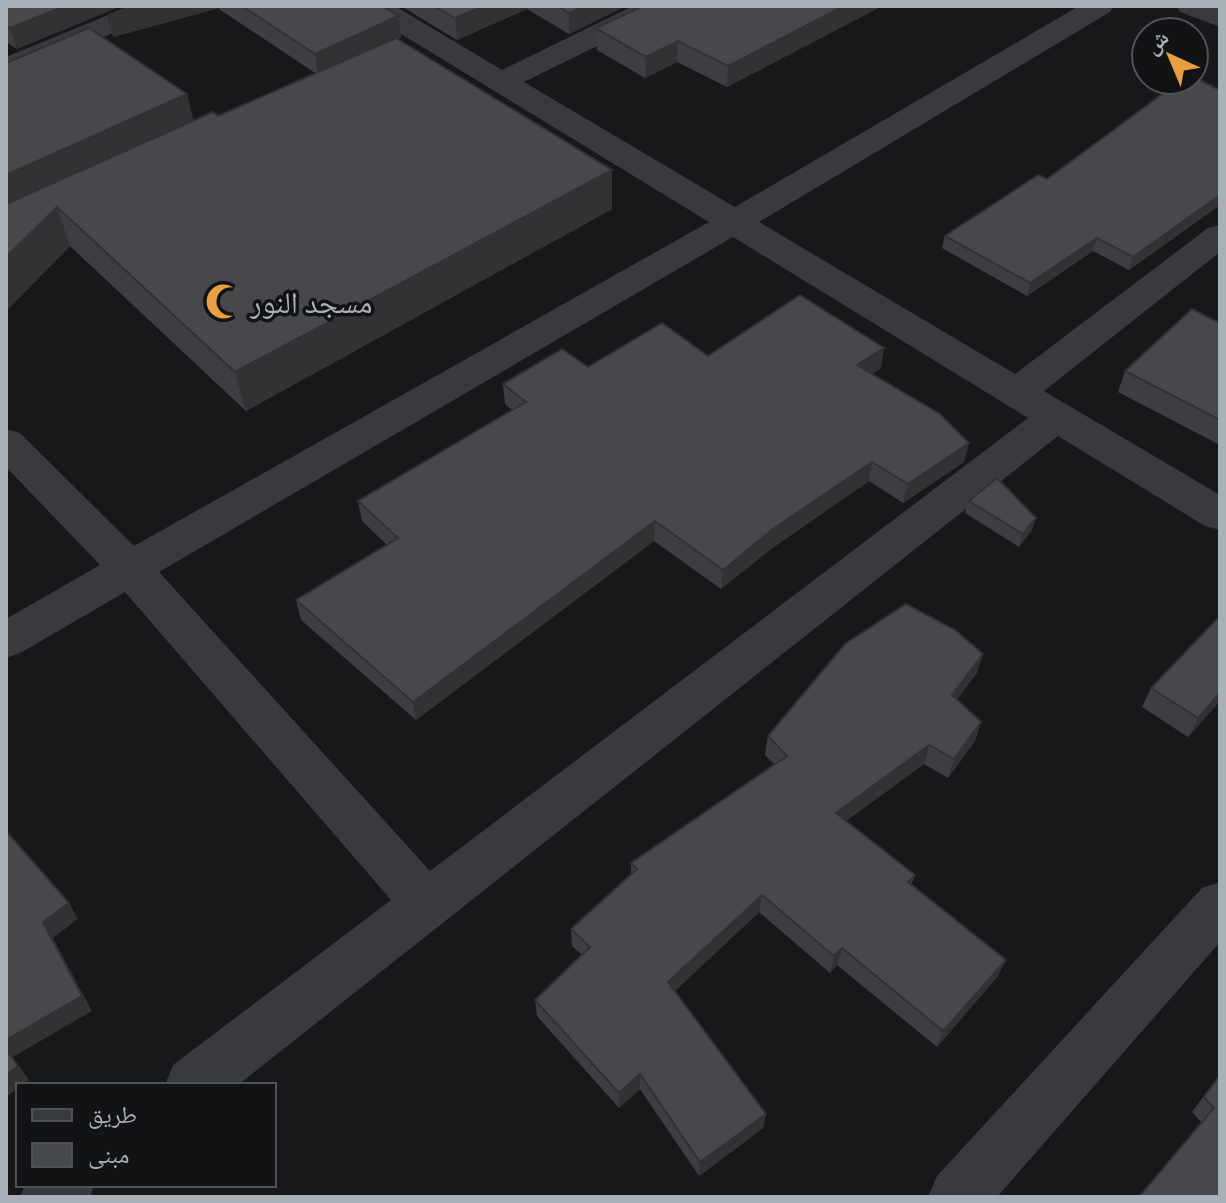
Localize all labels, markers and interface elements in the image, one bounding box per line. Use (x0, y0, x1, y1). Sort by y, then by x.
north arrow (1130, 16, 1210, 96)
text: ش (1139, 24, 1174, 60)
mosque icon: مسجد النور (205, 283, 243, 321)
place label: مسجد النور (249, 284, 372, 321)
legend (16, 1083, 276, 1187)
text: طريق (88, 1100, 137, 1129)
text: مبنى (88, 1140, 129, 1169)

